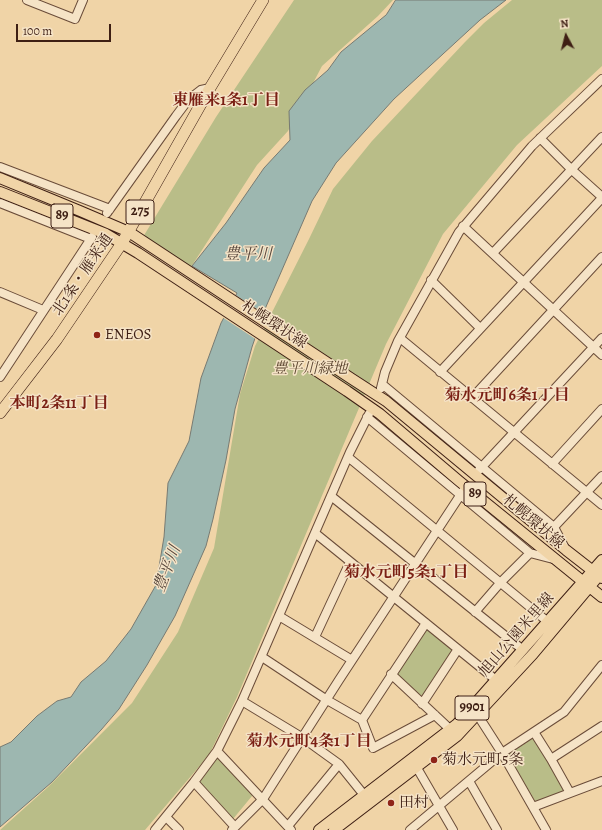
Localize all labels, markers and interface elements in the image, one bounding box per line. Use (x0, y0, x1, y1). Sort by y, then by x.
scale bar (18, 16, 113, 42)
north arrow (546, 16, 586, 56)
text: N (560, 16, 569, 32)
text: 100 m (23, 23, 52, 39)
district label: 東雁来1条1丁目 (172, 91, 280, 111)
road number: 275 (126, 200, 154, 224)
road number: 89 (51, 204, 73, 228)
street label: 北1条・雁来通 (49, 231, 117, 319)
water label: 豊平川 (224, 245, 272, 265)
street label: 札幌環状線 (238, 297, 310, 353)
place label: ENEOS (105, 326, 152, 344)
marker: ENEOS (92, 330, 102, 340)
park label: 豊平川緑地 (273, 360, 347, 378)
district label: 菊水元町6条1丁目 (444, 386, 570, 406)
district label: 本町2条11丁目 (9, 394, 109, 414)
road number: 89 (464, 482, 486, 506)
street label: 札幌環状線 (498, 491, 568, 553)
water label: 豊平川 (150, 543, 186, 595)
district label: 菊水元町5条1丁目 (344, 563, 468, 583)
street label: 旭山公園米里線 (476, 589, 558, 681)
road number: 9901 (455, 696, 489, 720)
district label: 菊水元町4条1丁目 (246, 732, 372, 752)
place label: 菊水元町5条 (442, 751, 523, 769)
marker: 菊水元町5条 (429, 755, 439, 765)
place label: 田村 (399, 794, 429, 812)
marker: 田村 (386, 798, 396, 808)

